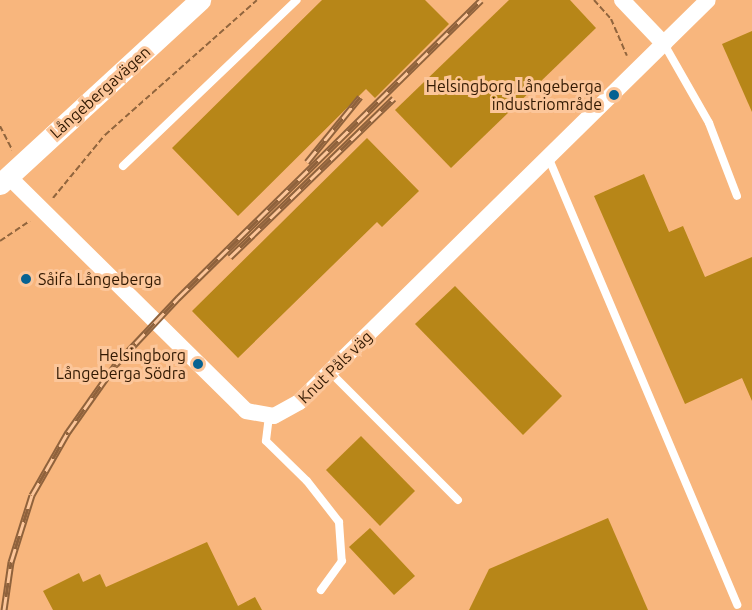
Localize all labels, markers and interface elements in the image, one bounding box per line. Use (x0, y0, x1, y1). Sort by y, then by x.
street label: Långebergavägen (46, 42, 154, 142)
place label: Helsingborg Långeberga industriområde (426, 76, 602, 114)
marker: Helsingborg Långeberga industriområde (607, 88, 621, 102)
place label: Såifa Långeberga (38, 269, 162, 289)
marker: Såifa Långeberga (19, 272, 33, 286)
street label: Knut Påls väg (294, 327, 376, 407)
place label: Helsingborg Långeberga Södra (56, 345, 186, 383)
marker: Helsingborg Långeberga Södra (191, 357, 205, 371)

